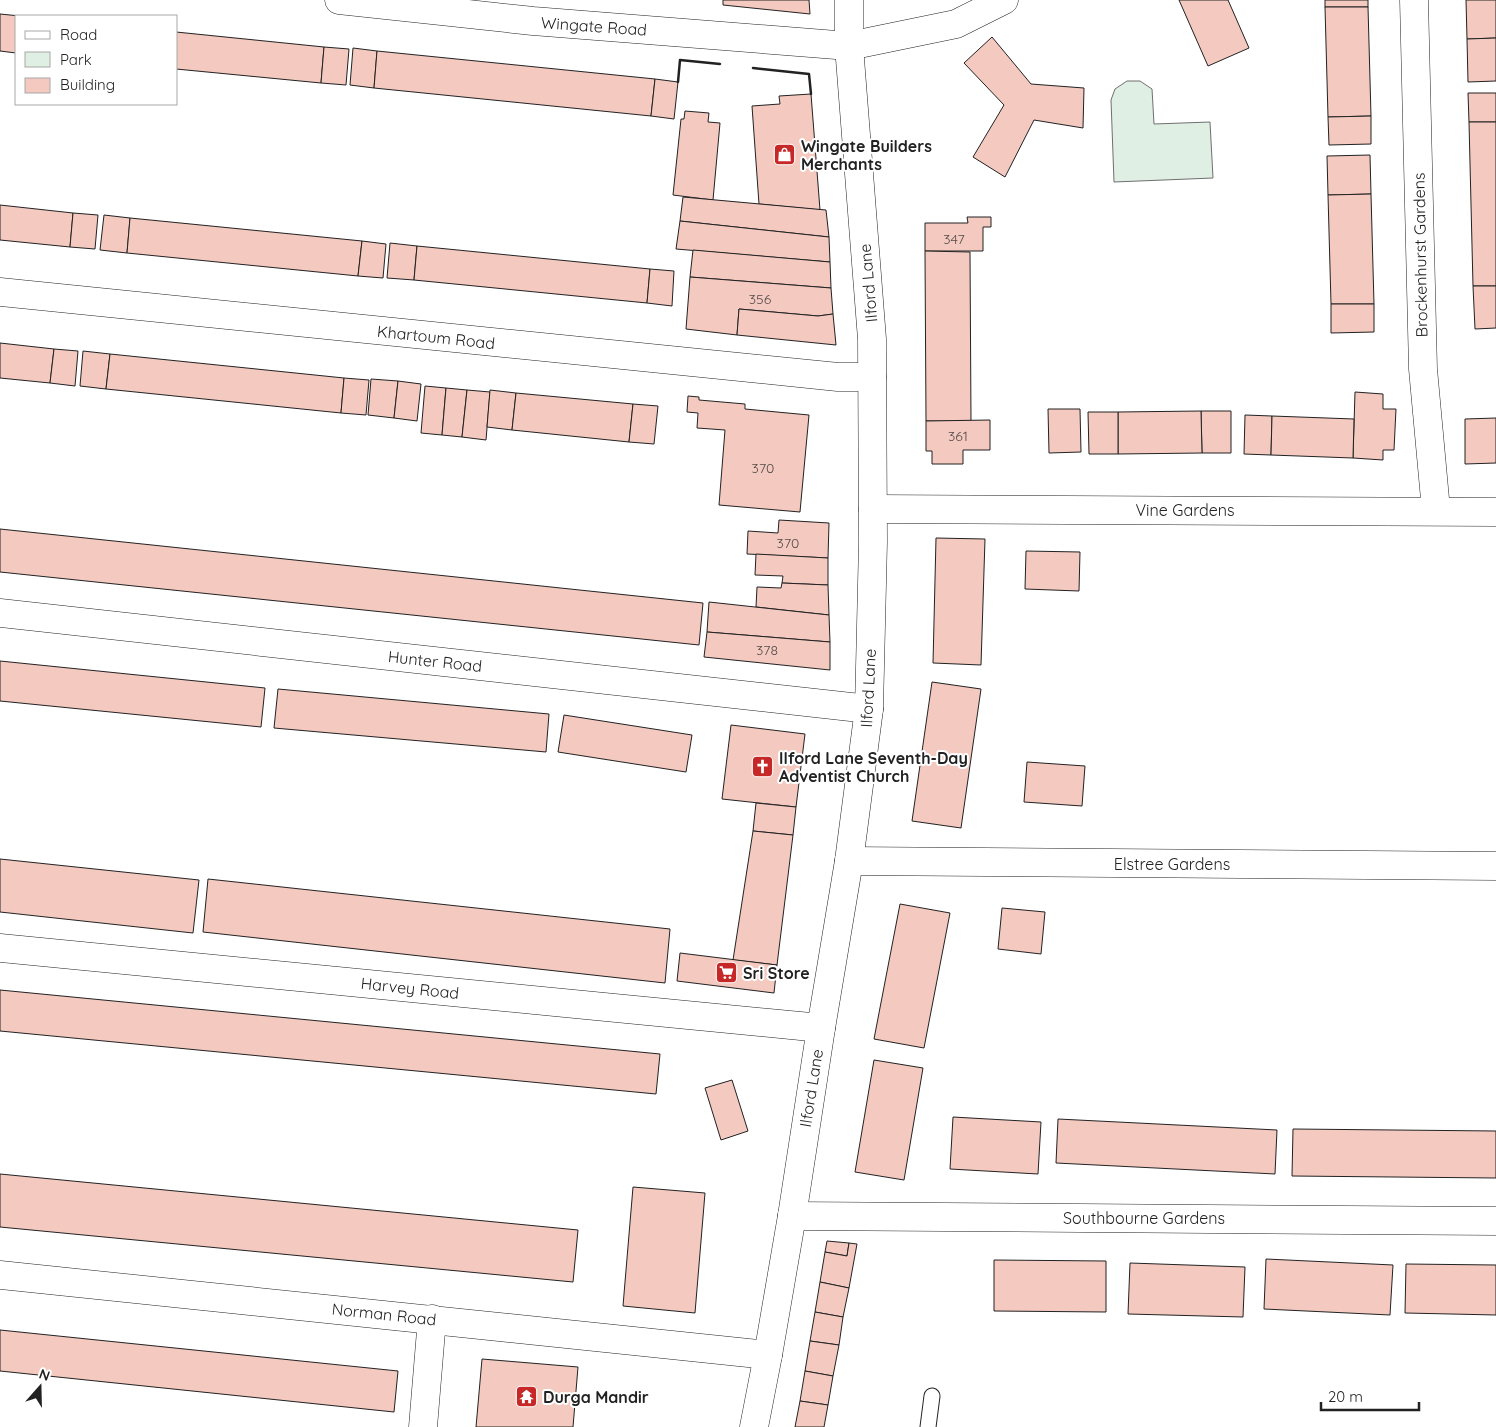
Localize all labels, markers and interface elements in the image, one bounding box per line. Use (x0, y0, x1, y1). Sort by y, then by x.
street label: Wingate Road (540, 12, 648, 40)
legend (15, 15, 178, 105)
text: Road (60, 25, 97, 44)
text: Park (60, 50, 92, 69)
text: Building (60, 75, 115, 94)
place label: Wingate Builders Merchants (801, 136, 932, 174)
shop icon: Wingate Builders Merchants (773, 143, 797, 167)
street label: Brockenhurst Gardens (1409, 173, 1431, 337)
house number: 347 (943, 230, 965, 248)
street label: Ilford Lane (855, 243, 881, 323)
house number: 356 (749, 290, 772, 308)
street label: Khartoum Road (376, 321, 496, 353)
house number: 361 (948, 427, 968, 445)
house number: 370 (752, 459, 774, 477)
street label: Vine Gardens (1135, 500, 1235, 520)
house number: 370 (777, 534, 799, 552)
house number: 378 (756, 641, 778, 659)
street label: Hunter Road (387, 646, 483, 676)
street label: Ilford Lane (856, 648, 880, 728)
place label: Ilford Lane Seventh-Day Adventist Church (779, 748, 968, 786)
church icon: Ilford Lane Seventh-Day Adventist Church (751, 755, 775, 779)
street label: Elstree Gardens (1114, 854, 1230, 874)
supermarket icon: Sri Store (715, 961, 739, 985)
place label: Sri Store (743, 963, 810, 983)
street label: Harvey Road (360, 973, 460, 1003)
street label: Ilford Lane (795, 1047, 827, 1129)
street label: Southbourne Gardens (1063, 1208, 1225, 1228)
street label: Norman Road (331, 1299, 437, 1329)
north arrow (15, 1362, 65, 1412)
text: N (37, 1365, 52, 1385)
scale bar (1321, 1380, 1418, 1412)
temple icon: Durga Mandir (515, 1385, 539, 1409)
place label: Durga Mandir (543, 1387, 649, 1407)
text: 20 m (1328, 1387, 1363, 1406)

